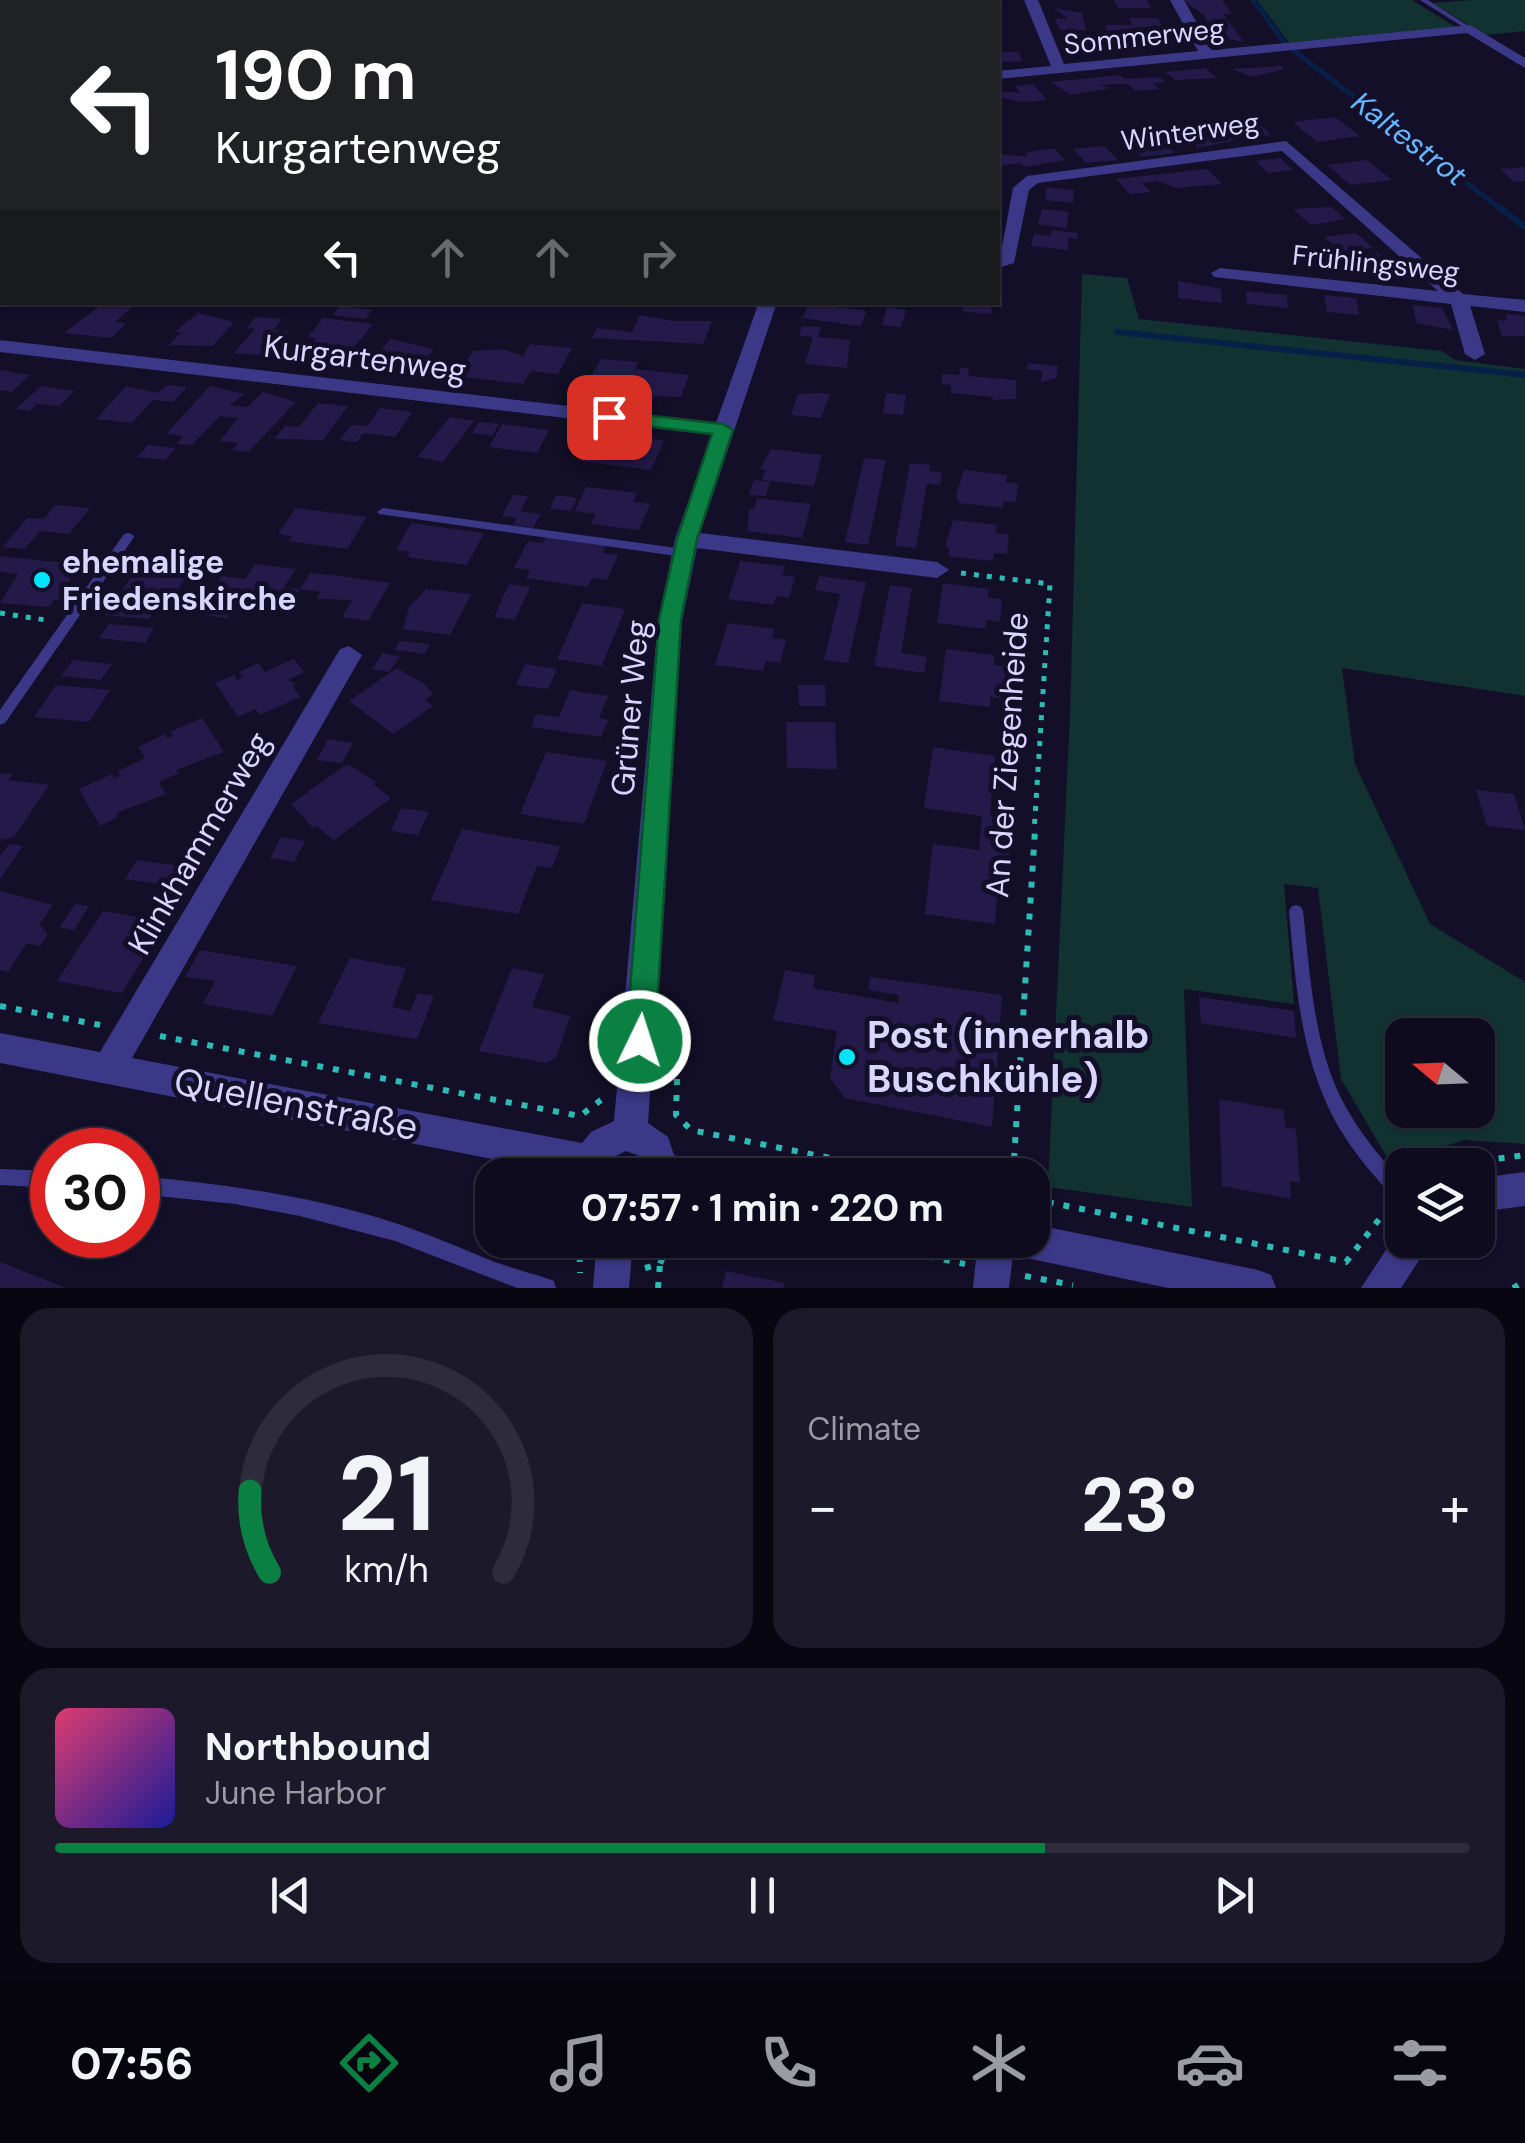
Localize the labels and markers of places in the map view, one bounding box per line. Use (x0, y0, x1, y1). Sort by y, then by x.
pin (567, 375, 652, 460)
place label: ehemalige Friedenskirche (62, 541, 296, 620)
marker: ehemalige Friedenskirche (31, 569, 53, 591)
place label: Post (innerhalb Buschkühle) (867, 1010, 1150, 1104)
marker: Post (innerhalb Buschkühle) (836, 1046, 858, 1068)

